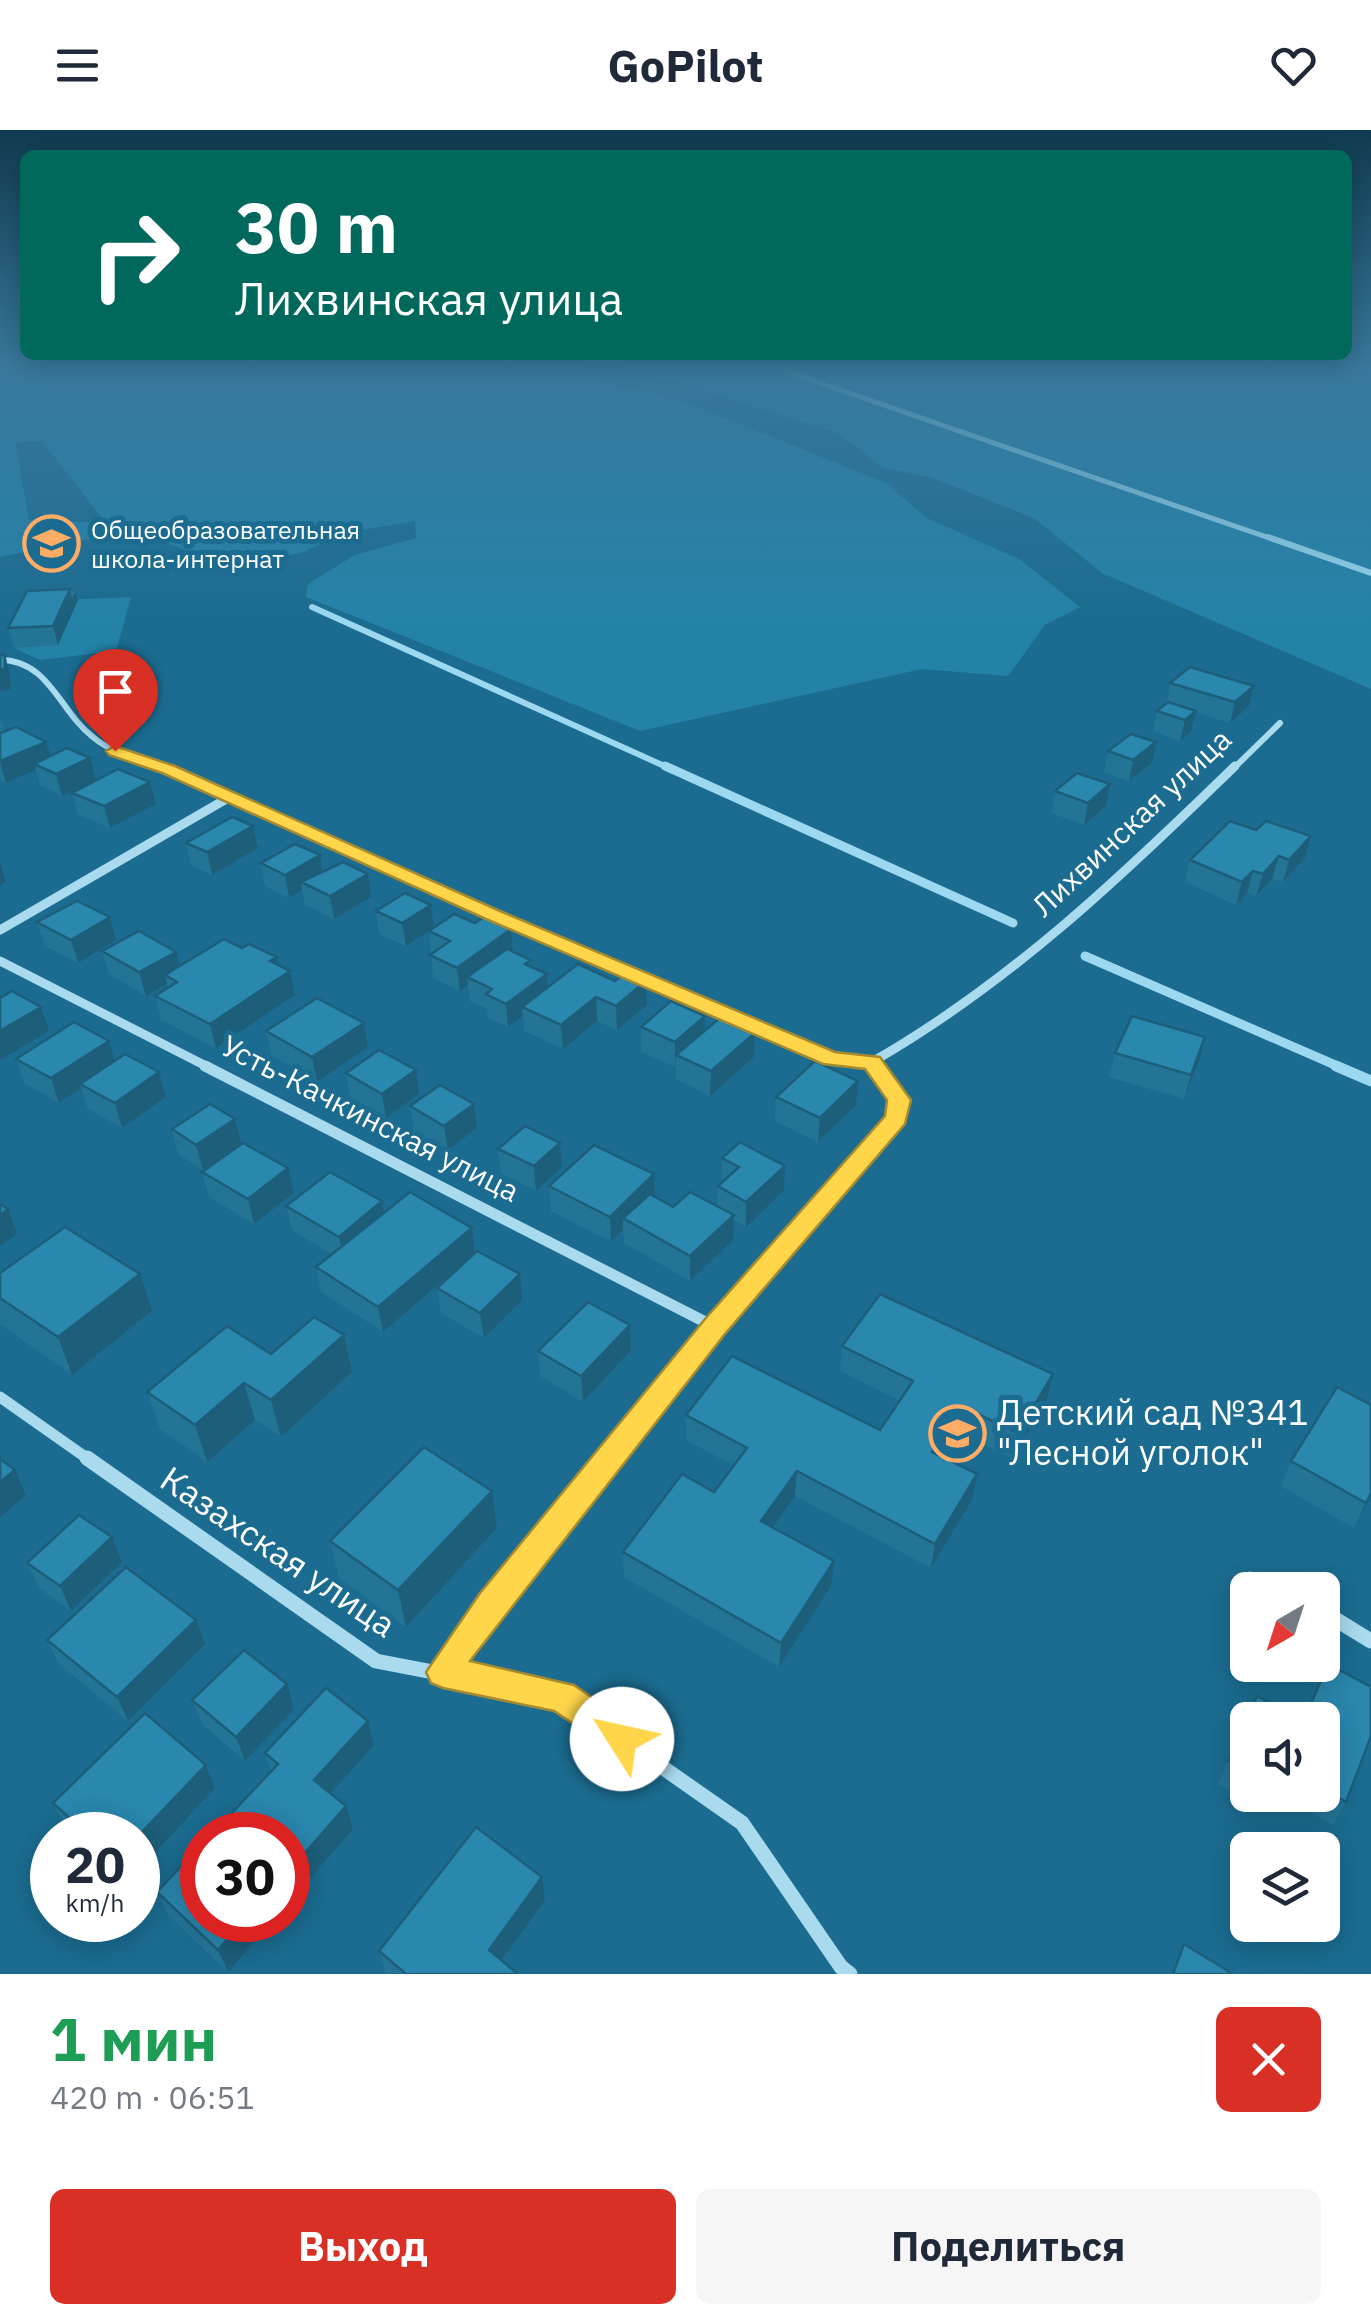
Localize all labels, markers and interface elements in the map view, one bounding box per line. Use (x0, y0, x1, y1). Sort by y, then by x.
text: GoPilot (607, 36, 764, 94)
icon: menu (50, 38, 105, 93)
icon: heart (1266, 38, 1321, 93)
text: 30 m (235, 181, 398, 272)
icon: right (70, 190, 200, 320)
text: Лихвинская улица (235, 269, 623, 327)
place label: Общеобразовательная школа-интернат (91, 513, 360, 575)
school or university icon: Общеобразовательная школа-интернат (22, 514, 82, 574)
pin (73, 649, 158, 752)
icon: arrive (88, 664, 143, 719)
street label: Лихвинская улица (1023, 719, 1239, 924)
street label: Усть-Качкинская улица (215, 1025, 526, 1210)
place label: Детский сад №341 "Лесной уголок" (997, 1389, 1309, 1475)
school or university icon: Детский сад №341 "Лесной уголок" (928, 1403, 988, 1463)
street label: Казахская улица (152, 1455, 405, 1647)
north arrow (1230, 1572, 1340, 1682)
map controls (1230, 1572, 1340, 1942)
position arrow (570, 1687, 674, 1791)
button: sound (1230, 1702, 1340, 1812)
speed limit sign: 30 (180, 1812, 310, 1942)
text: 20 (65, 1832, 125, 1897)
button: layers (1230, 1832, 1340, 1942)
text: km/h (66, 1886, 124, 1919)
text: 1 мин (50, 1999, 217, 2078)
button: close (1216, 2007, 1321, 2112)
text: 420 m · 06:51 (50, 2076, 255, 2118)
button: Выход (50, 2189, 676, 2304)
button: Поделиться (696, 2189, 1321, 2304)

